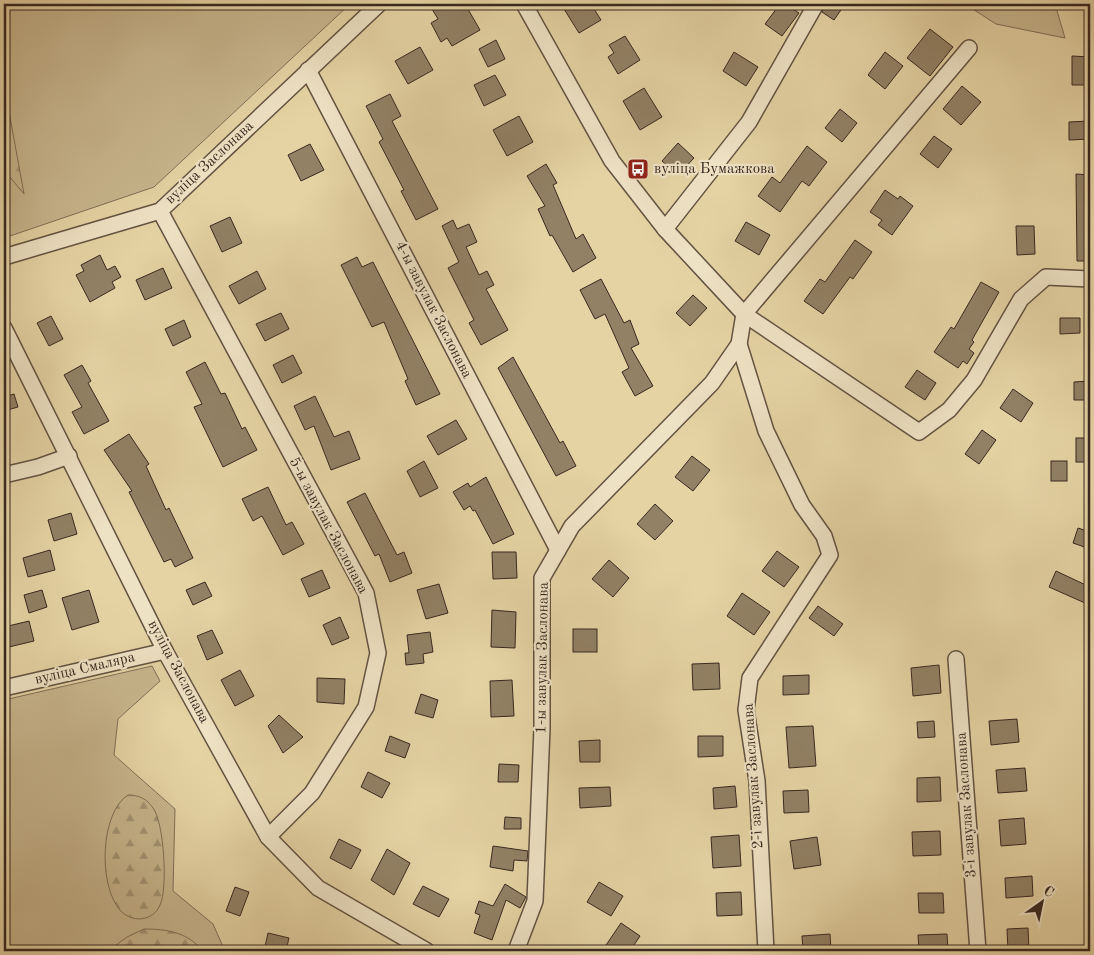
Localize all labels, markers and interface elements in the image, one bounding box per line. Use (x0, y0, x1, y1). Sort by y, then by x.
street label: вуліца Заслонава (163, 118, 257, 207)
bus stop icon: вуліца Бумажкова (626, 157, 650, 181)
place label: вуліца Бумажкова (654, 162, 775, 177)
street label: 4-ы завулак Заслонава (392, 239, 474, 382)
street label: 5-ы завулак Заслонава (286, 455, 371, 597)
street label: 1-ы завулак Заслонава (534, 581, 552, 734)
street label: вуліца Заслонава (145, 618, 212, 726)
street label: вуліца Смаляра (33, 650, 137, 688)
street label: 2-і завулак Заслонава (741, 702, 767, 849)
street label: 3-і завулак Заслонава (954, 731, 980, 878)
north arrow (1016, 878, 1066, 928)
text: С (1041, 884, 1056, 900)

